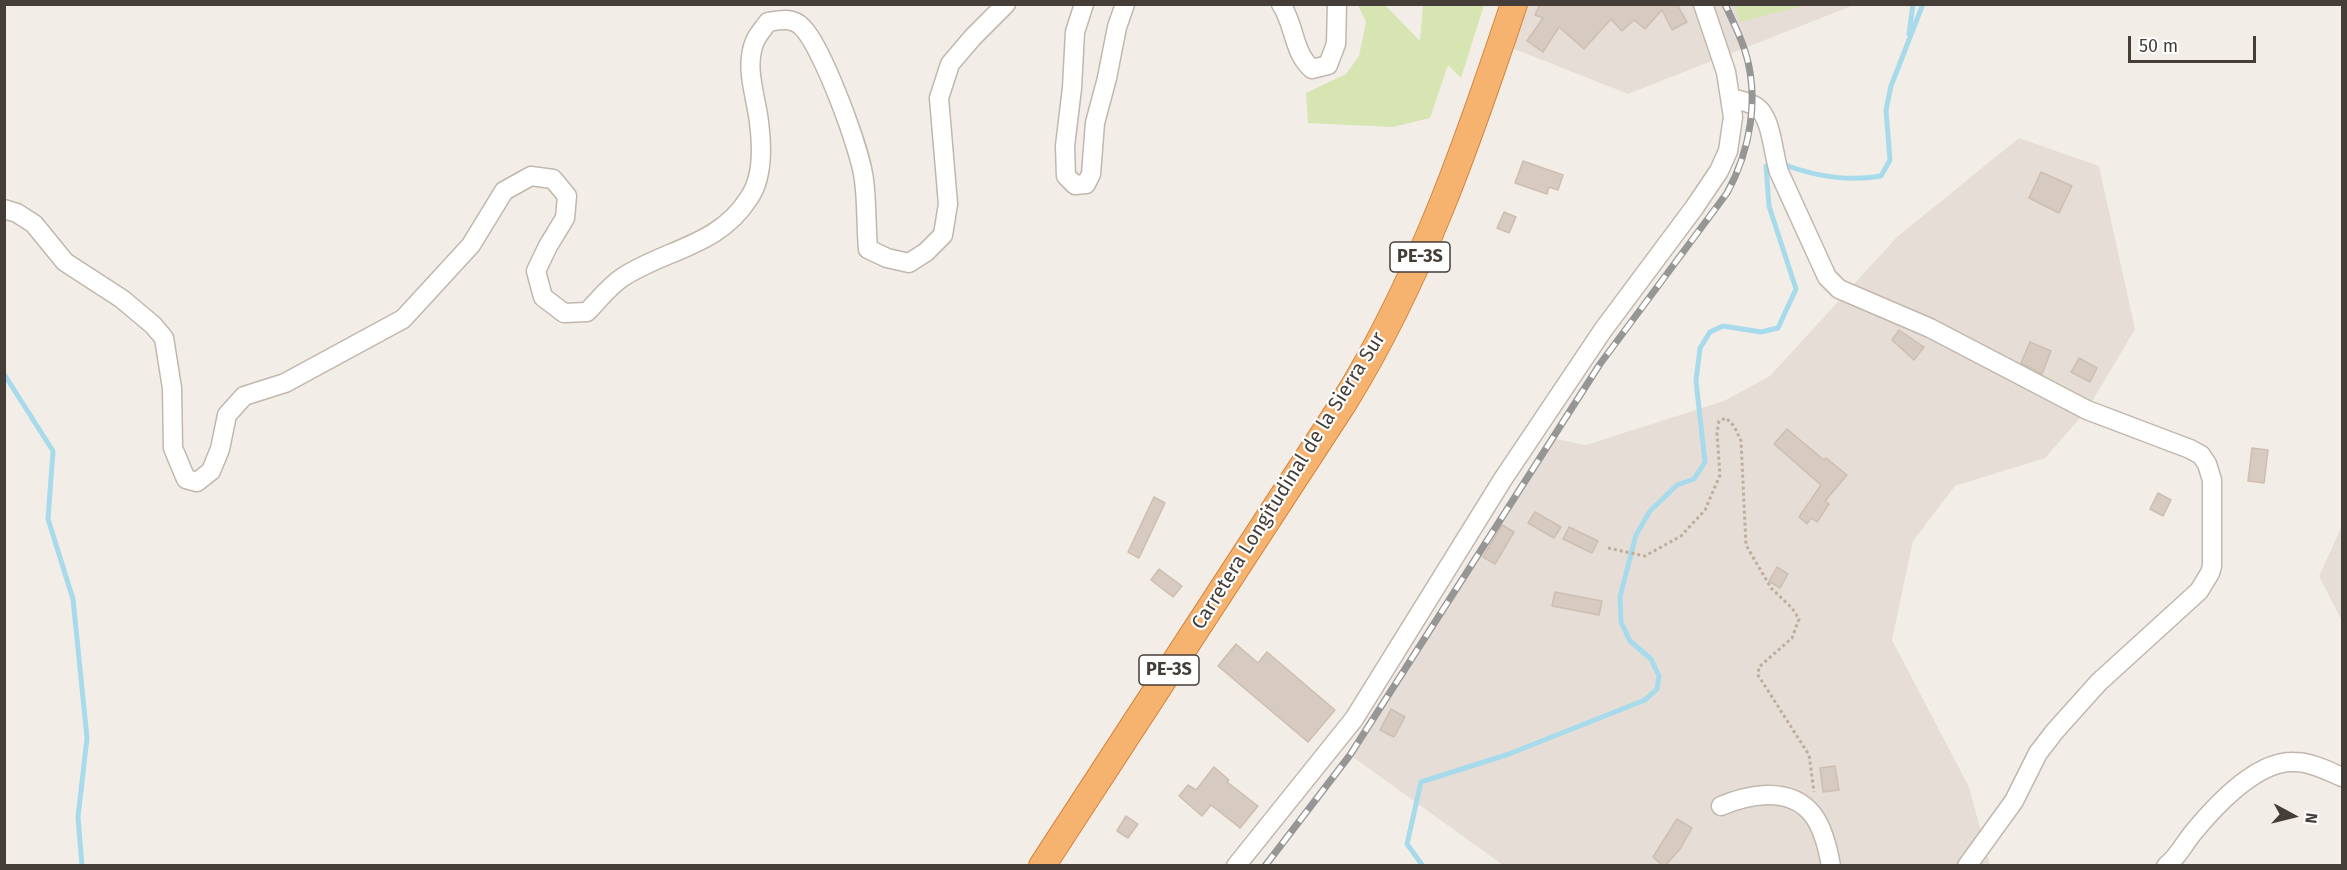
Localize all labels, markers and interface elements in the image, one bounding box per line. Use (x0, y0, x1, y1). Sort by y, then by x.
scale bar (2131, 24, 2258, 62)
text: 50 m (2139, 35, 2178, 57)
road number: PE-3S (1390, 242, 1450, 272)
street label: Carretera Longitudinal de la Sierra Sur (1187, 328, 1391, 634)
road number: PE-3S (1139, 655, 1199, 685)
north arrow (2263, 786, 2323, 846)
text: N (2301, 812, 2321, 825)

